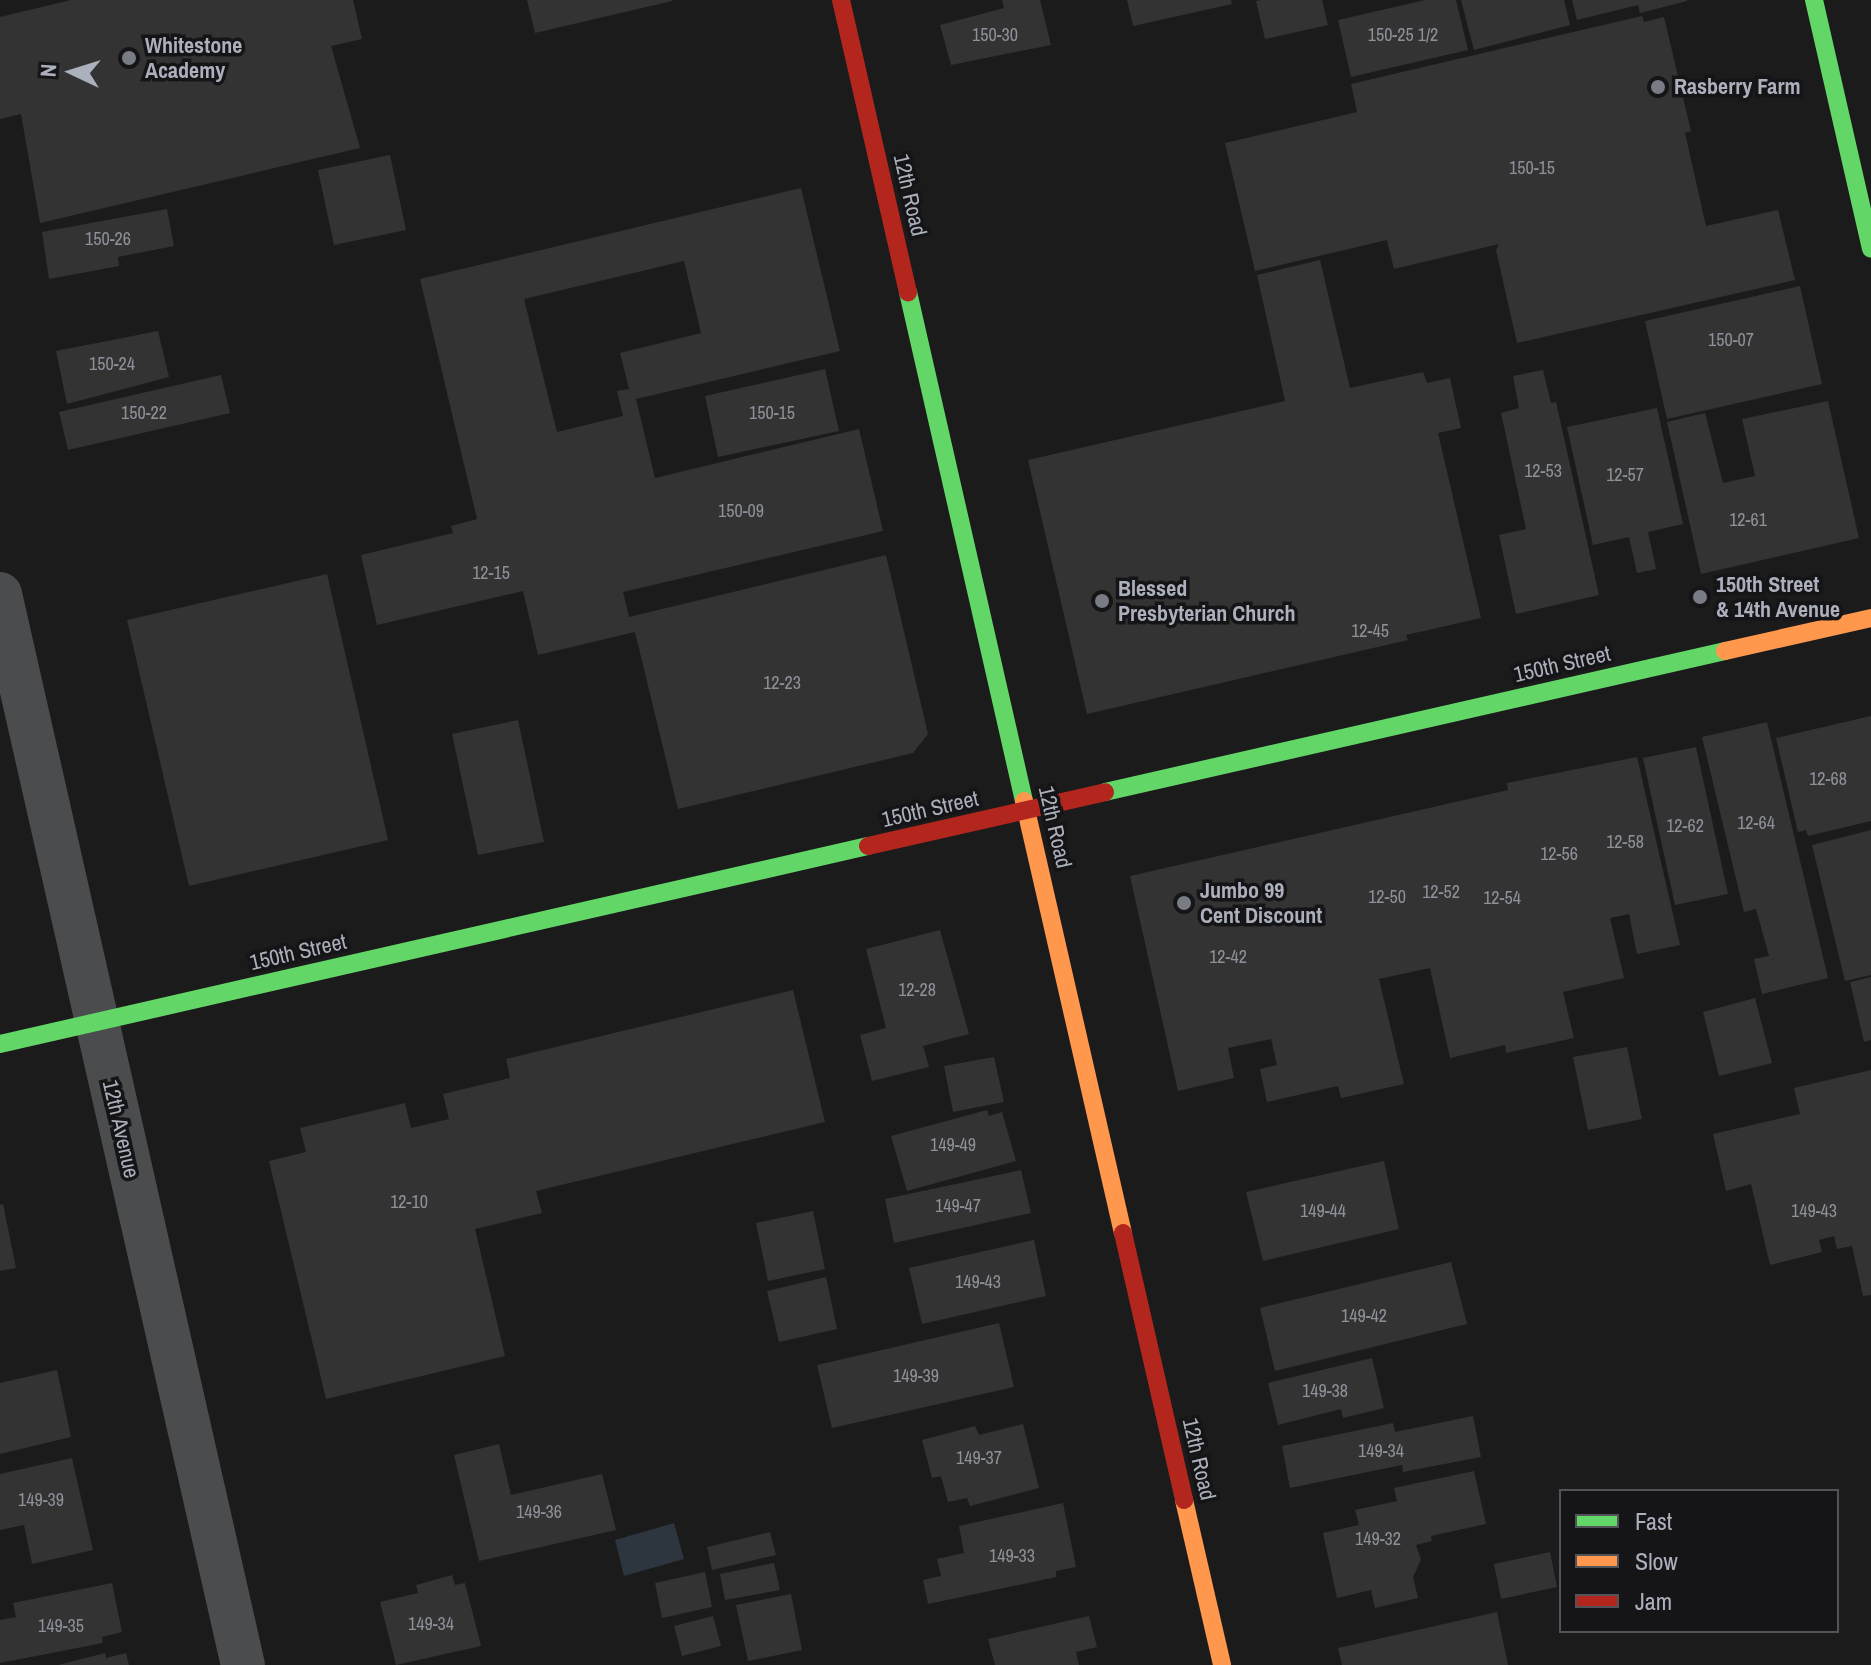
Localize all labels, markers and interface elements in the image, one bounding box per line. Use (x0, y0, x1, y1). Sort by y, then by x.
house number: 150-30 (972, 24, 1018, 46)
house number: 150-25 1/2 (1368, 24, 1438, 46)
north arrow (32, 32, 112, 112)
place label: Whitestone Academy (145, 32, 242, 84)
marker: Whitestone Academy (120, 49, 138, 67)
text: N (33, 63, 63, 78)
place label: Rasberry Farm (1674, 74, 1800, 100)
marker: Rasberry Farm (1649, 78, 1667, 96)
street label: 12th Road (888, 151, 932, 239)
house number: 150-15 (1509, 157, 1555, 179)
house number: 150-26 (85, 228, 131, 250)
house number: 150-07 (1708, 329, 1754, 351)
house number: 150-24 (89, 353, 135, 375)
house number: 150-22 (121, 402, 167, 424)
house number: 150-15 (749, 402, 795, 424)
house number: 12-53 (1524, 460, 1562, 482)
house number: 12-57 (1606, 464, 1644, 486)
house number: 150-09 (718, 500, 764, 522)
house number: 12-61 (1729, 509, 1767, 531)
house number: 12-15 (472, 562, 510, 584)
place label: 150th Street & 14th Avenue (1716, 571, 1841, 622)
place label: Blessed Presbyterian Church (1118, 575, 1295, 626)
marker: 150th Street & 14th Avenue (1691, 588, 1709, 606)
marker: Blessed Presbyterian Church (1093, 592, 1111, 610)
house number: 12-45 (1351, 620, 1389, 642)
street label: 150th Street (1511, 640, 1613, 688)
house number: 12-23 (763, 672, 801, 694)
house number: 12-68 (1809, 768, 1847, 790)
street label: 12th Road (1033, 783, 1077, 871)
street label: 150th Street (879, 785, 981, 833)
house number: 12-64 (1737, 812, 1775, 834)
house number: 12-62 (1666, 815, 1704, 837)
house number: 12-58 (1606, 831, 1644, 853)
house number: 12-56 (1540, 843, 1578, 865)
place label: Jumbo 99 Cent Discount (1200, 877, 1322, 928)
house number: 12-52 (1422, 881, 1460, 903)
house number: 12-50 (1368, 886, 1406, 908)
house number: 12-54 (1483, 887, 1521, 909)
marker: Jumbo 99 Cent Discount (1175, 894, 1193, 912)
street label: 150th Street (247, 928, 349, 976)
house number: 12-42 (1209, 946, 1247, 968)
house number: 12-28 (898, 979, 936, 1001)
street label: 12th Avenue (97, 1077, 145, 1181)
house number: 149-49 (930, 1134, 976, 1156)
house number: 12-10 (390, 1191, 428, 1213)
house number: 149-47 (935, 1195, 981, 1217)
house number: 149-44 (1300, 1200, 1346, 1222)
house number: 149-43 (1791, 1200, 1837, 1222)
house number: 149-43 (955, 1271, 1001, 1293)
house number: 149-42 (1341, 1305, 1387, 1327)
house number: 149-39 (893, 1365, 939, 1387)
house number: 149-38 (1302, 1380, 1348, 1402)
street label: 12th Road (1177, 1415, 1221, 1503)
house number: 149-34 (1358, 1440, 1404, 1462)
house number: 149-37 (956, 1447, 1002, 1469)
house number: 149-39 (18, 1489, 64, 1511)
legend (1559, 1489, 1839, 1633)
house number: 149-36 (516, 1501, 562, 1523)
text: Fast (1635, 1505, 1672, 1537)
house number: 149-32 (1355, 1528, 1401, 1550)
house number: 149-33 (989, 1545, 1035, 1567)
text: Slow (1635, 1545, 1678, 1577)
text: Jam (1635, 1585, 1672, 1617)
house number: 149-34 (408, 1613, 454, 1635)
house number: 149-35 (38, 1615, 84, 1637)

